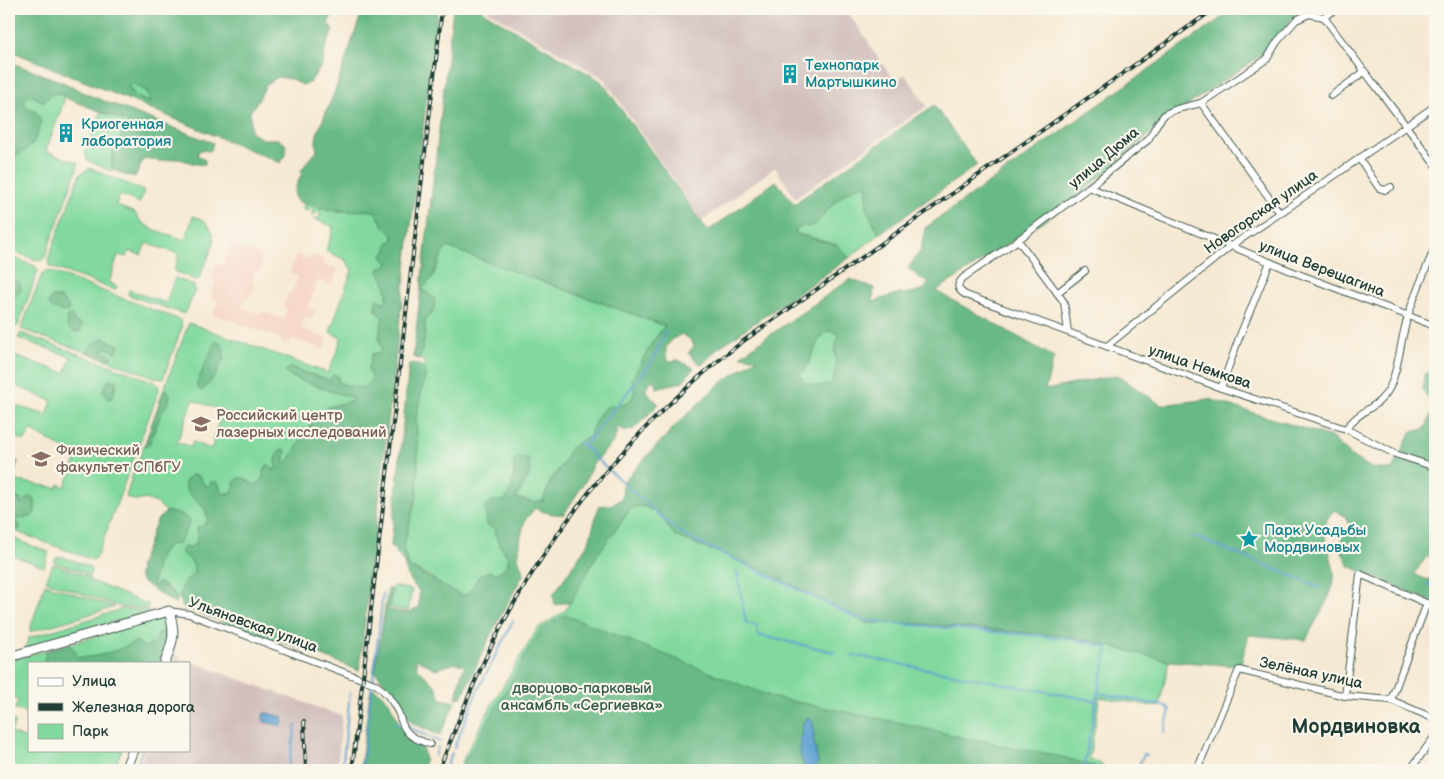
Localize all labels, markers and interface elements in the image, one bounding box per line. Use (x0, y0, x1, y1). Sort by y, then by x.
place label: Технопарк Мартышкино (805, 56, 897, 92)
building icon: Технопарк Мартышкино (779, 63, 801, 85)
place label: Криогенная лаборатория (81, 115, 171, 151)
building icon: Криогенная лаборатория (55, 122, 77, 144)
street label: улица Дюма (1065, 123, 1143, 193)
street label: Новогорская улица (1201, 166, 1322, 258)
street label: улица Верещагина (1256, 236, 1388, 302)
street label: улица Немкова (1146, 341, 1254, 393)
place label: Российский центр лазерных исследований (216, 406, 387, 442)
school or university icon: Российский центр лазерных исследований (190, 413, 212, 435)
place label: Физический факультет СПбГУ (56, 441, 181, 477)
school or university icon: Физический факультет СПбГУ (30, 448, 52, 470)
place label: Парк Усадьбы Мордвиновых (1264, 521, 1366, 557)
place icon: Парк Усадьбы Мордвиновых (1238, 528, 1260, 550)
street label: Ульяновская улица (186, 593, 320, 657)
street label: Зелёная улица (1258, 653, 1365, 693)
legend (28, 662, 190, 752)
text: Улица (72, 672, 117, 691)
park label: дворцово-парковый ансамбль «Сергиевка» (501, 679, 663, 715)
text: Железная дорога (72, 698, 195, 717)
district label: Мордвиновка (1292, 715, 1421, 739)
text: Парк (72, 722, 109, 741)

